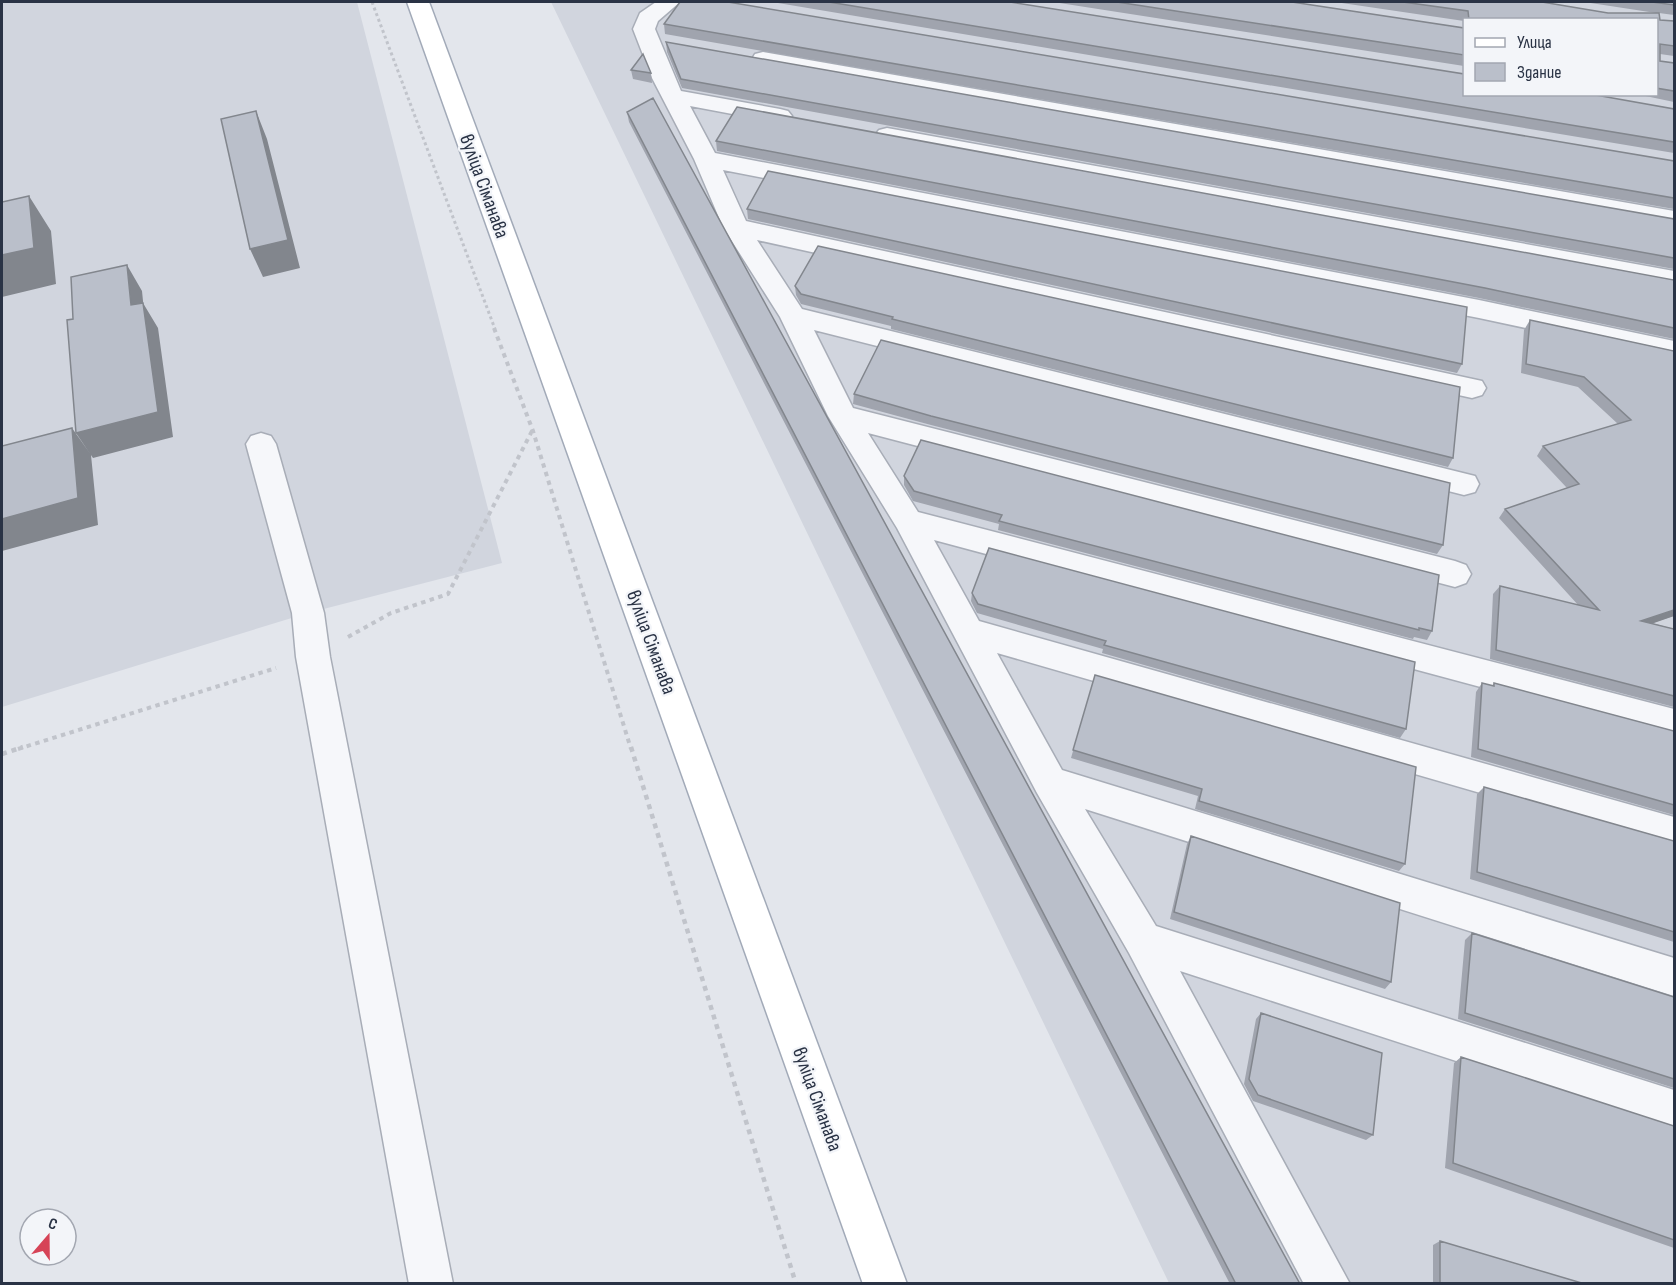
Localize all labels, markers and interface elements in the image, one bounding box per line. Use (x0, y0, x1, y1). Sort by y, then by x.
legend (1463, 18, 1658, 96)
text: Улица (1517, 32, 1552, 53)
text: Здание (1517, 62, 1562, 83)
street label: вуліца Сіманава (454, 131, 514, 242)
street label: вуліца Сіманава (621, 587, 681, 698)
street label: вуліца Сіманава (787, 1044, 847, 1155)
north arrow (18, 1207, 78, 1267)
text: С (46, 1214, 60, 1235)

